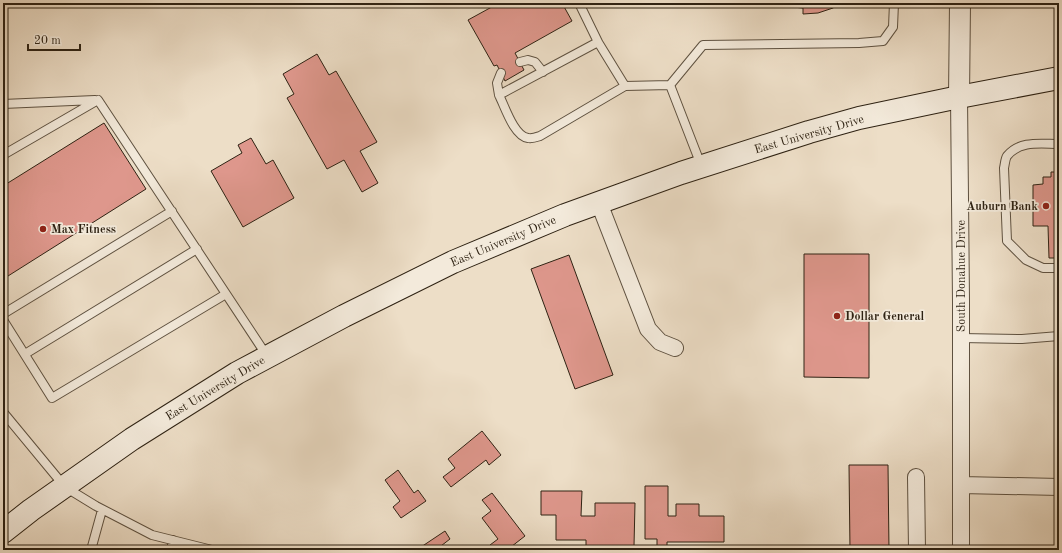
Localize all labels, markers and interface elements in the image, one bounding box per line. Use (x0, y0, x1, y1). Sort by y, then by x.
scale bar (28, 26, 80, 52)
text: 20 m (34, 35, 61, 47)
street label: East University Drive (753, 113, 866, 156)
place label: Auburn Bank (966, 201, 1038, 213)
marker: Auburn Bank (1041, 201, 1051, 211)
street label: East University Drive (449, 214, 558, 270)
street label: South Donahue Drive (956, 219, 968, 332)
marker: Max Fitness (38, 224, 48, 234)
place label: Max Fitness (51, 224, 116, 236)
marker: Dollar General (832, 311, 842, 321)
place label: Dollar General (845, 311, 924, 323)
street label: East University Drive (164, 354, 268, 423)

